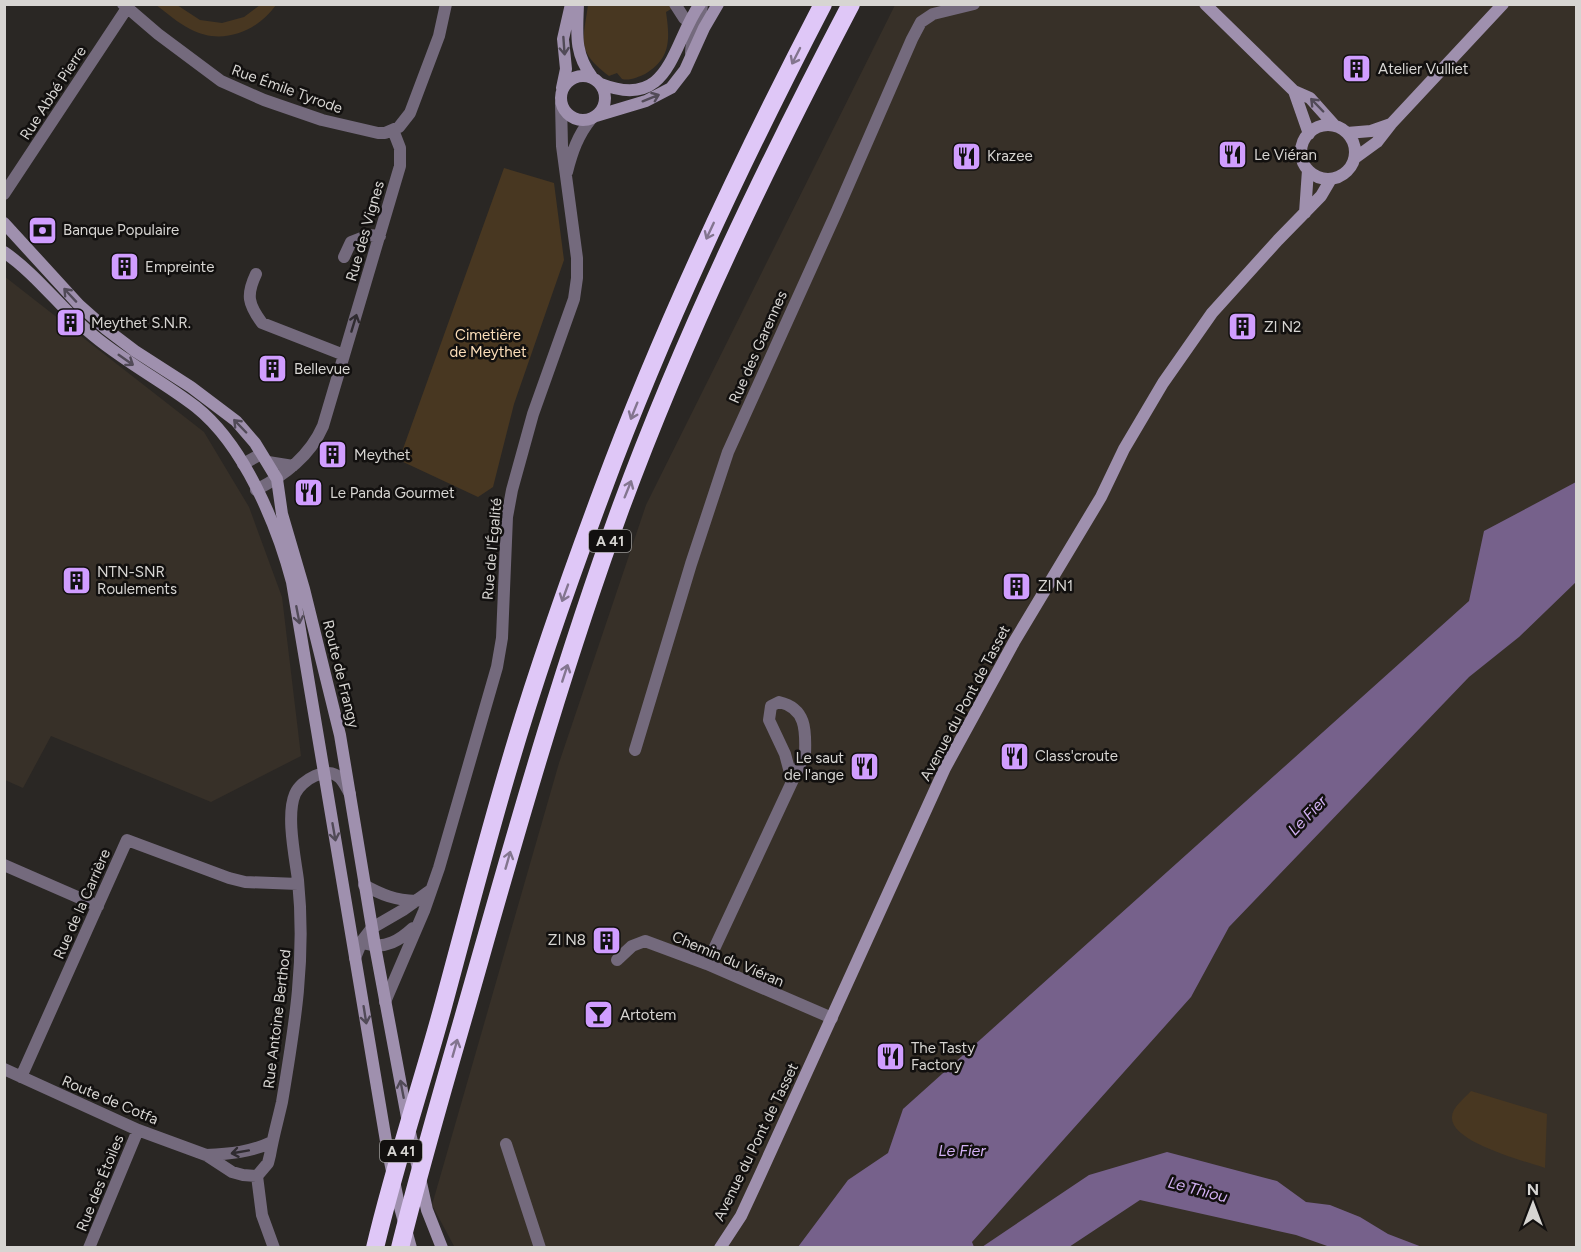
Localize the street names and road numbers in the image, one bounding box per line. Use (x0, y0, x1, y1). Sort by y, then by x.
street label: Rue Abbé Pierre (16, 43, 90, 143)
street label: Rue Émile Tyrode (229, 61, 345, 117)
street label: Rue des Vignes (342, 179, 388, 283)
street label: Rue des Garennes (725, 288, 791, 406)
street label: Rue de l'Égalité (479, 497, 505, 601)
road number: A 41 (589, 530, 631, 552)
street label: Route de Frangy (319, 618, 363, 730)
street label: Avenue du Pont de Tasset (916, 622, 1014, 784)
street label: Rue de la Carrière (50, 846, 114, 962)
street label: Chemin du Viéran (669, 927, 787, 991)
street label: Rue Antoine Berthod (260, 948, 294, 1090)
street label: Avenue du Pont de Tasset (710, 1060, 802, 1224)
street label: Route de Cotfa (59, 1072, 161, 1128)
street label: Rue des Étoiles (72, 1132, 128, 1234)
road number: A 41 (380, 1140, 422, 1162)

